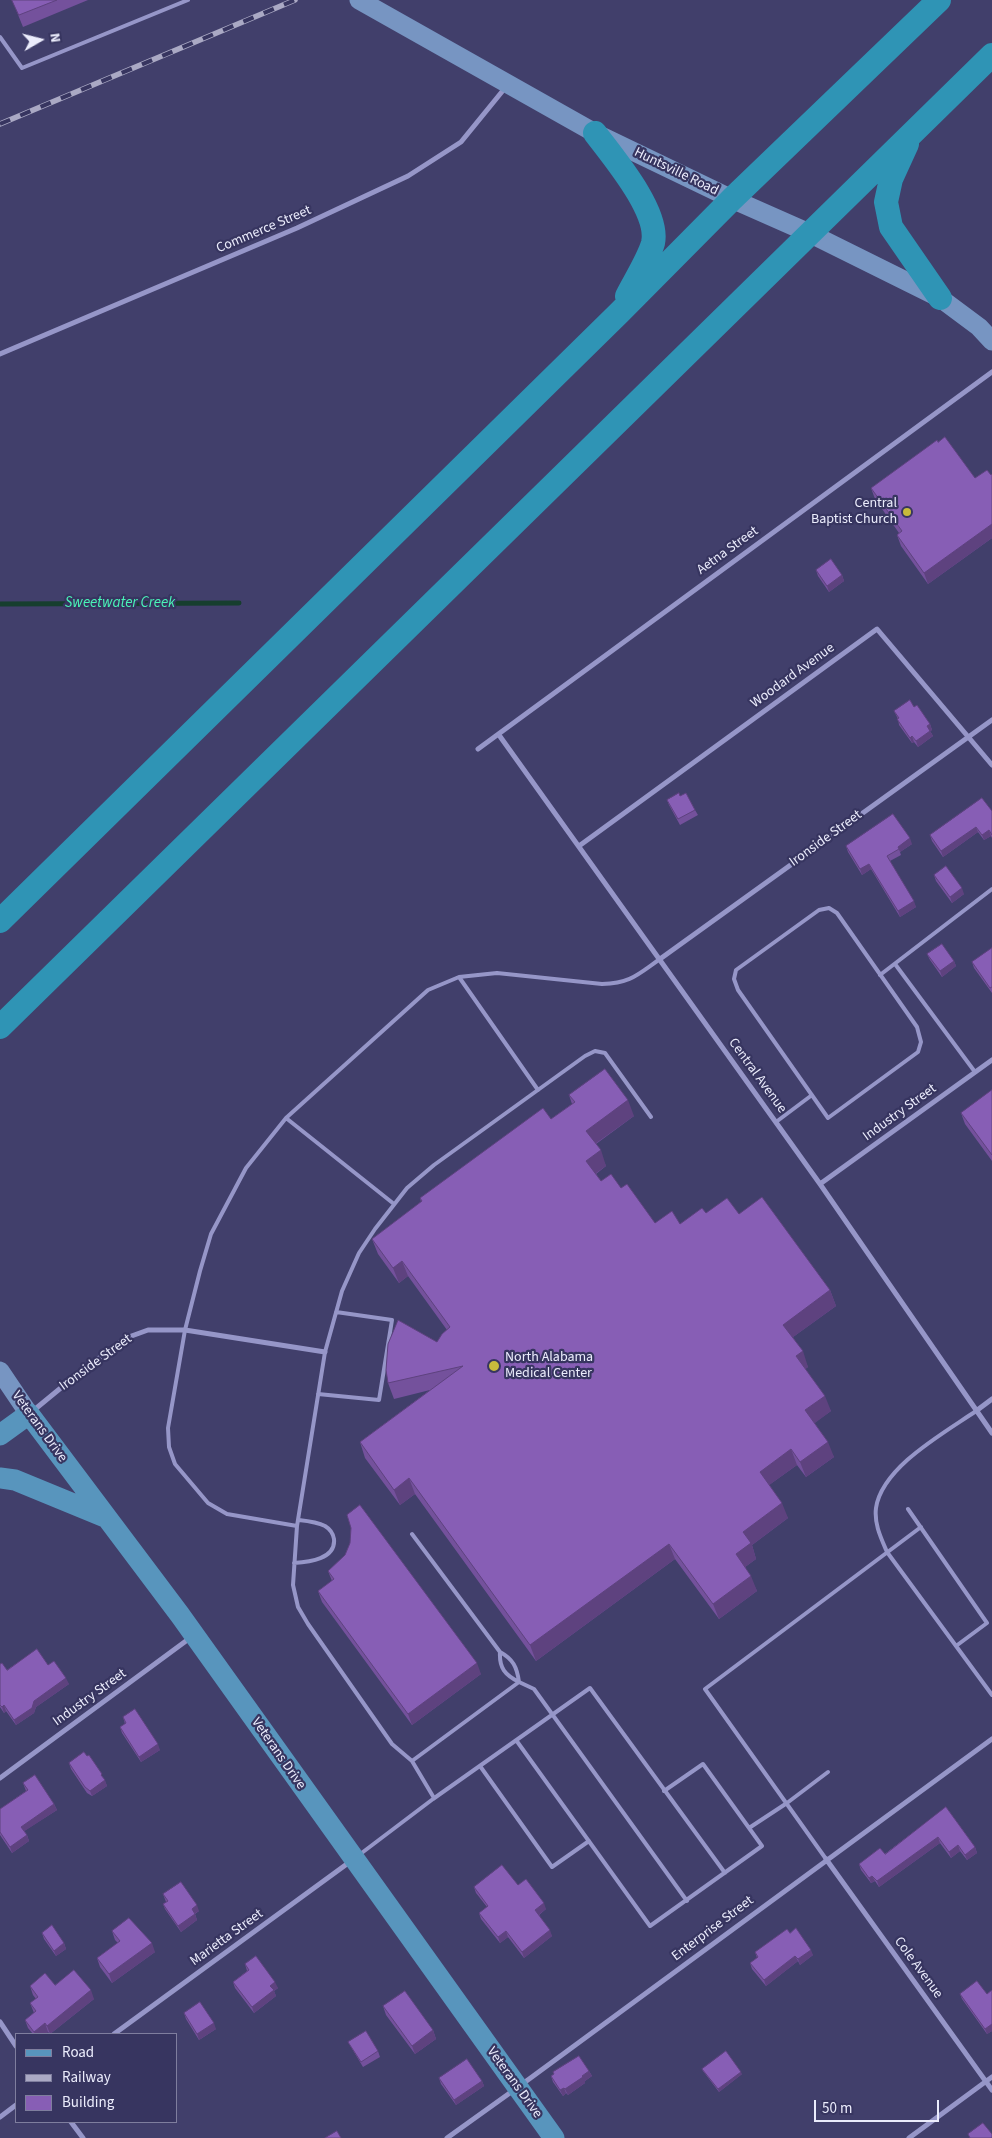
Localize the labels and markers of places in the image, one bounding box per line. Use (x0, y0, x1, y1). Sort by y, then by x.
place label: Central Baptist Church (811, 496, 897, 528)
marker: Central Baptist Church (901, 506, 913, 518)
place label: North Alabama Medical Center (505, 1350, 593, 1382)
marker: North Alabama Medical Center (487, 1359, 501, 1373)

